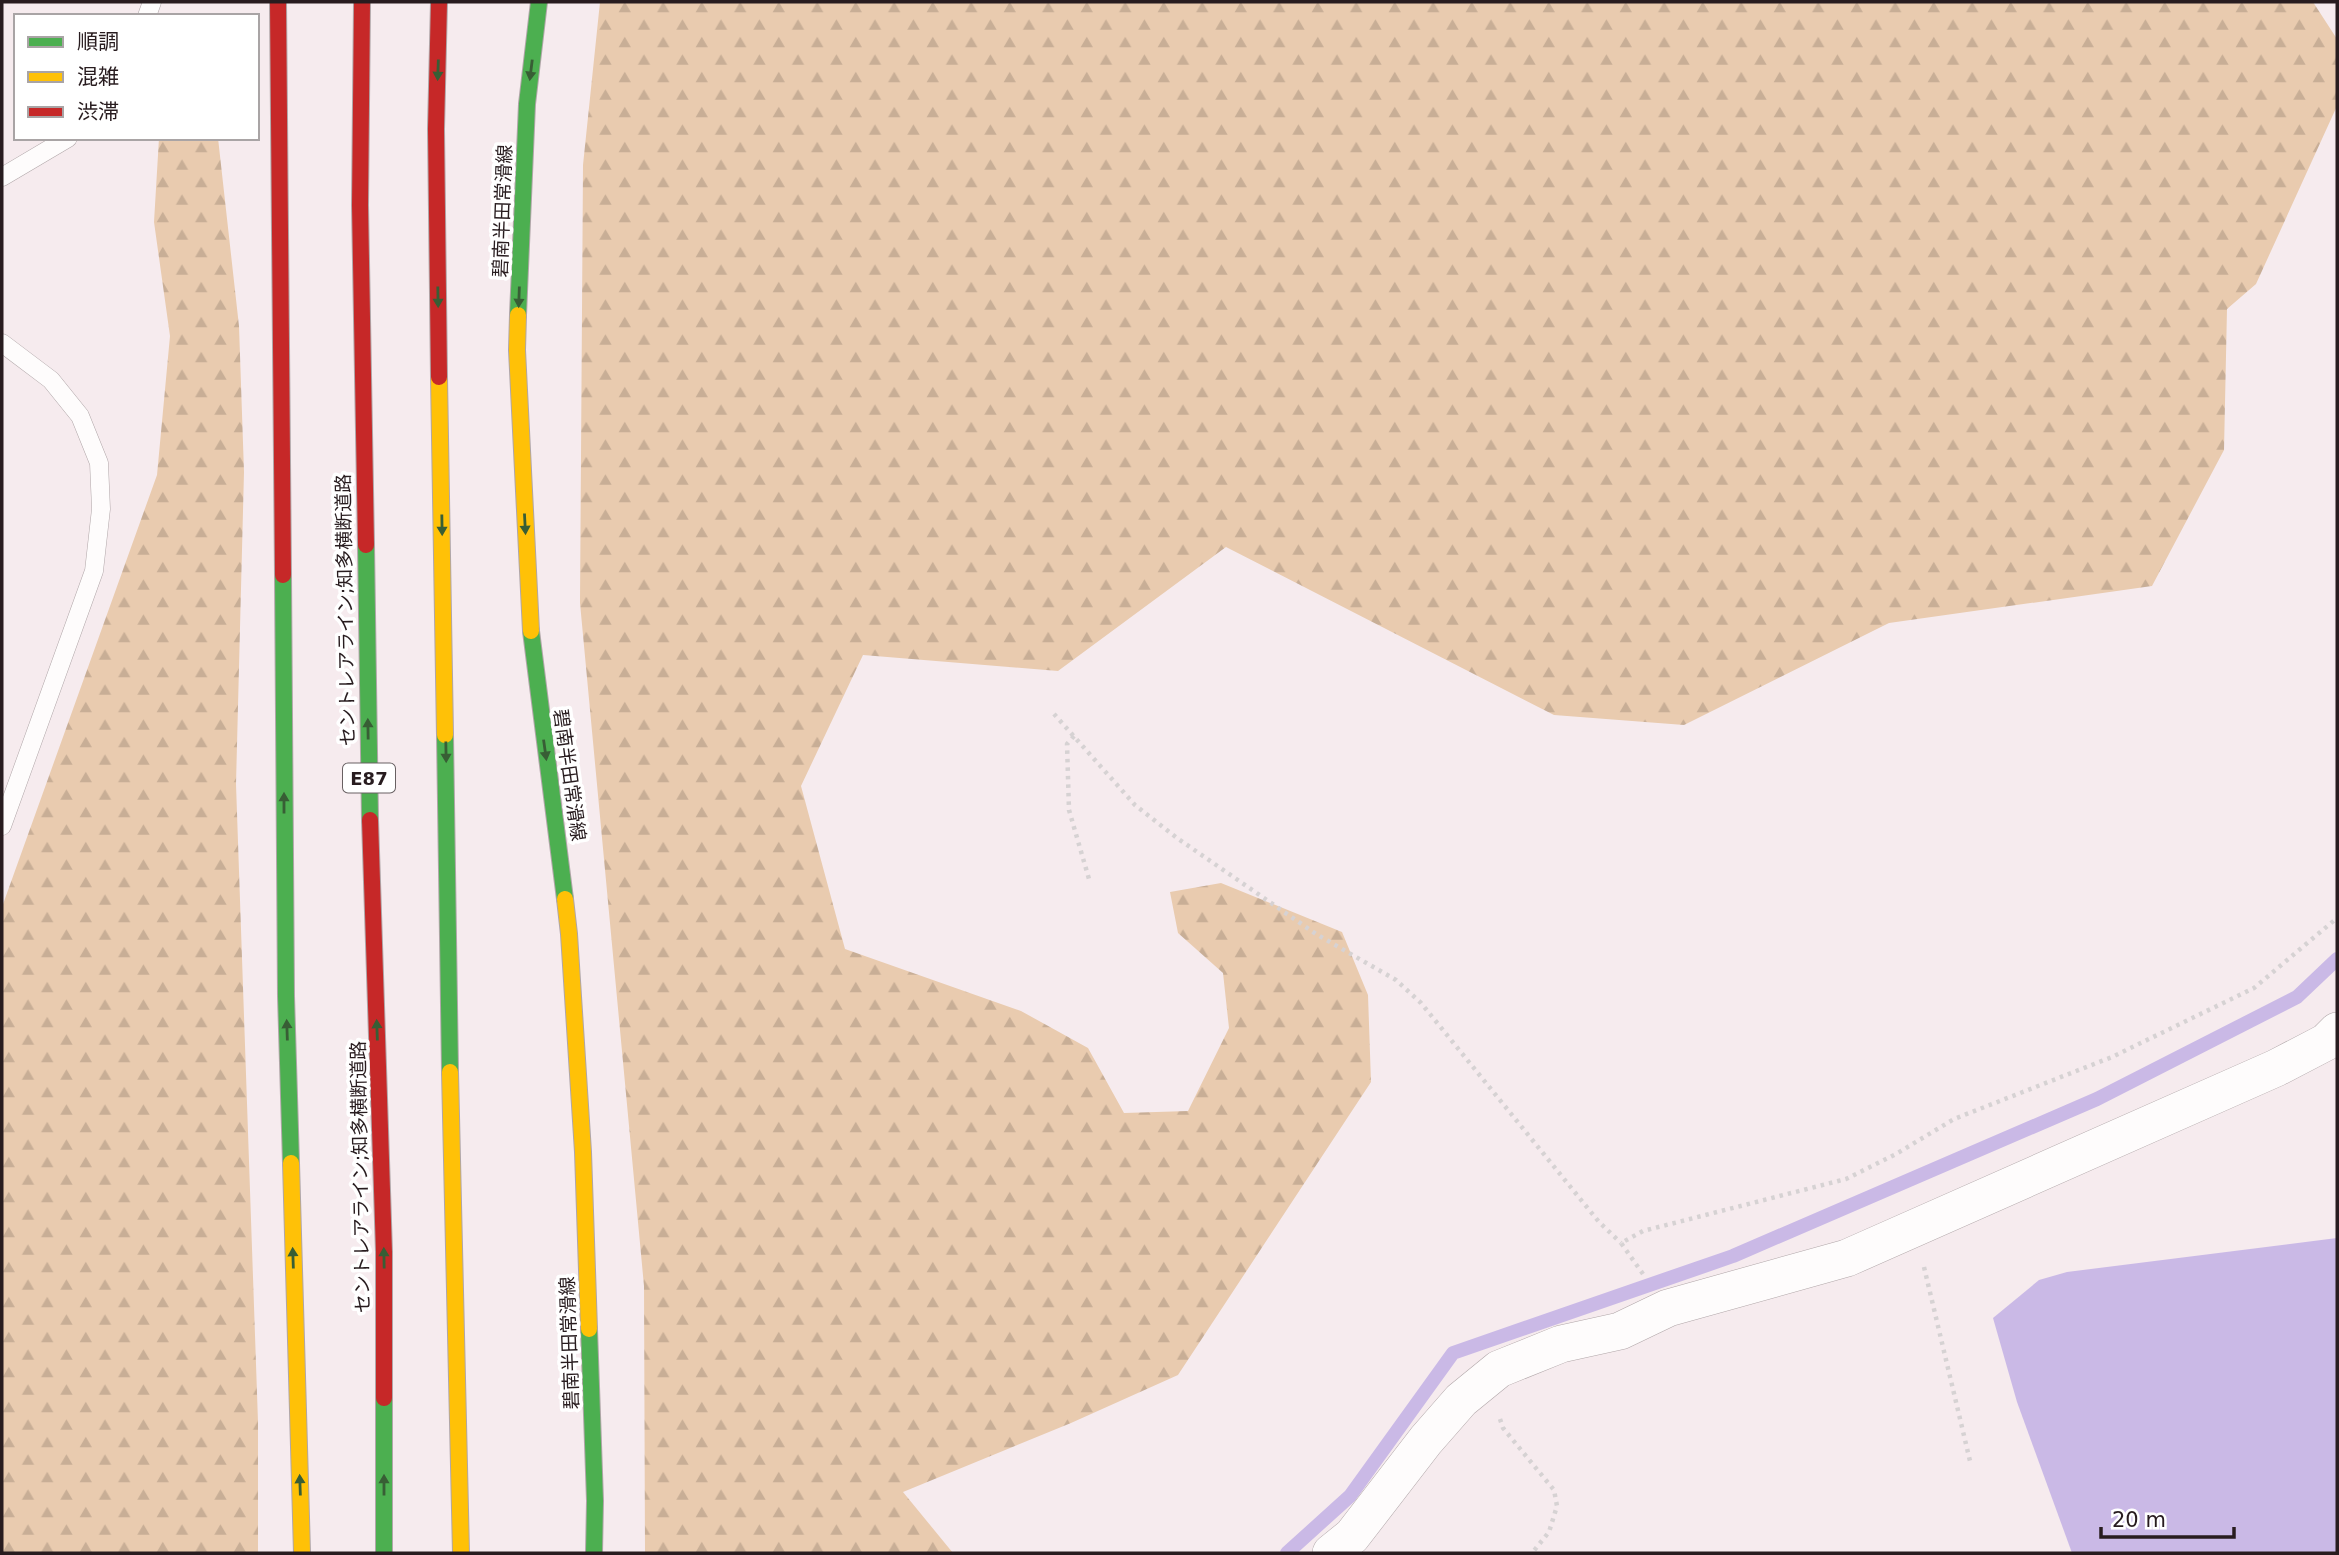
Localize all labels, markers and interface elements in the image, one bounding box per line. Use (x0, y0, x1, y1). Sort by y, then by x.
legend (14, 14, 259, 140)
text: 順調 (77, 30, 119, 54)
one-way arrow (432, 59, 443, 81)
one-way arrow (526, 59, 537, 81)
text: 混雑 (77, 65, 119, 89)
text: 渋滞 (77, 100, 119, 124)
street label: 碧南半田常滑線 (489, 144, 515, 278)
one-way arrow (514, 286, 525, 308)
one-way arrow (432, 287, 444, 309)
street label: セントレアライン;知多横断道路 (332, 474, 358, 746)
one-way arrow (520, 513, 531, 535)
one-way arrow (436, 514, 447, 536)
street label: 碧南半田常滑線 (550, 708, 590, 842)
one-way arrow (363, 718, 374, 740)
one-way arrow (540, 739, 551, 761)
one-way arrow (440, 742, 452, 764)
road number: E87 (343, 764, 395, 792)
one-way arrow (278, 791, 290, 813)
one-way arrow (281, 1019, 292, 1041)
one-way arrow (371, 1019, 382, 1041)
street label: セントレアライン;知多横断道路 (347, 1041, 373, 1313)
one-way arrow (288, 1246, 299, 1268)
one-way arrow (378, 1246, 390, 1268)
street label: 碧南半田常滑線 (556, 1276, 582, 1410)
one-way arrow (294, 1474, 305, 1496)
one-way arrow (378, 1474, 390, 1496)
scale bar (2101, 1496, 2234, 1540)
text: 20 m (2112, 1508, 2166, 1532)

